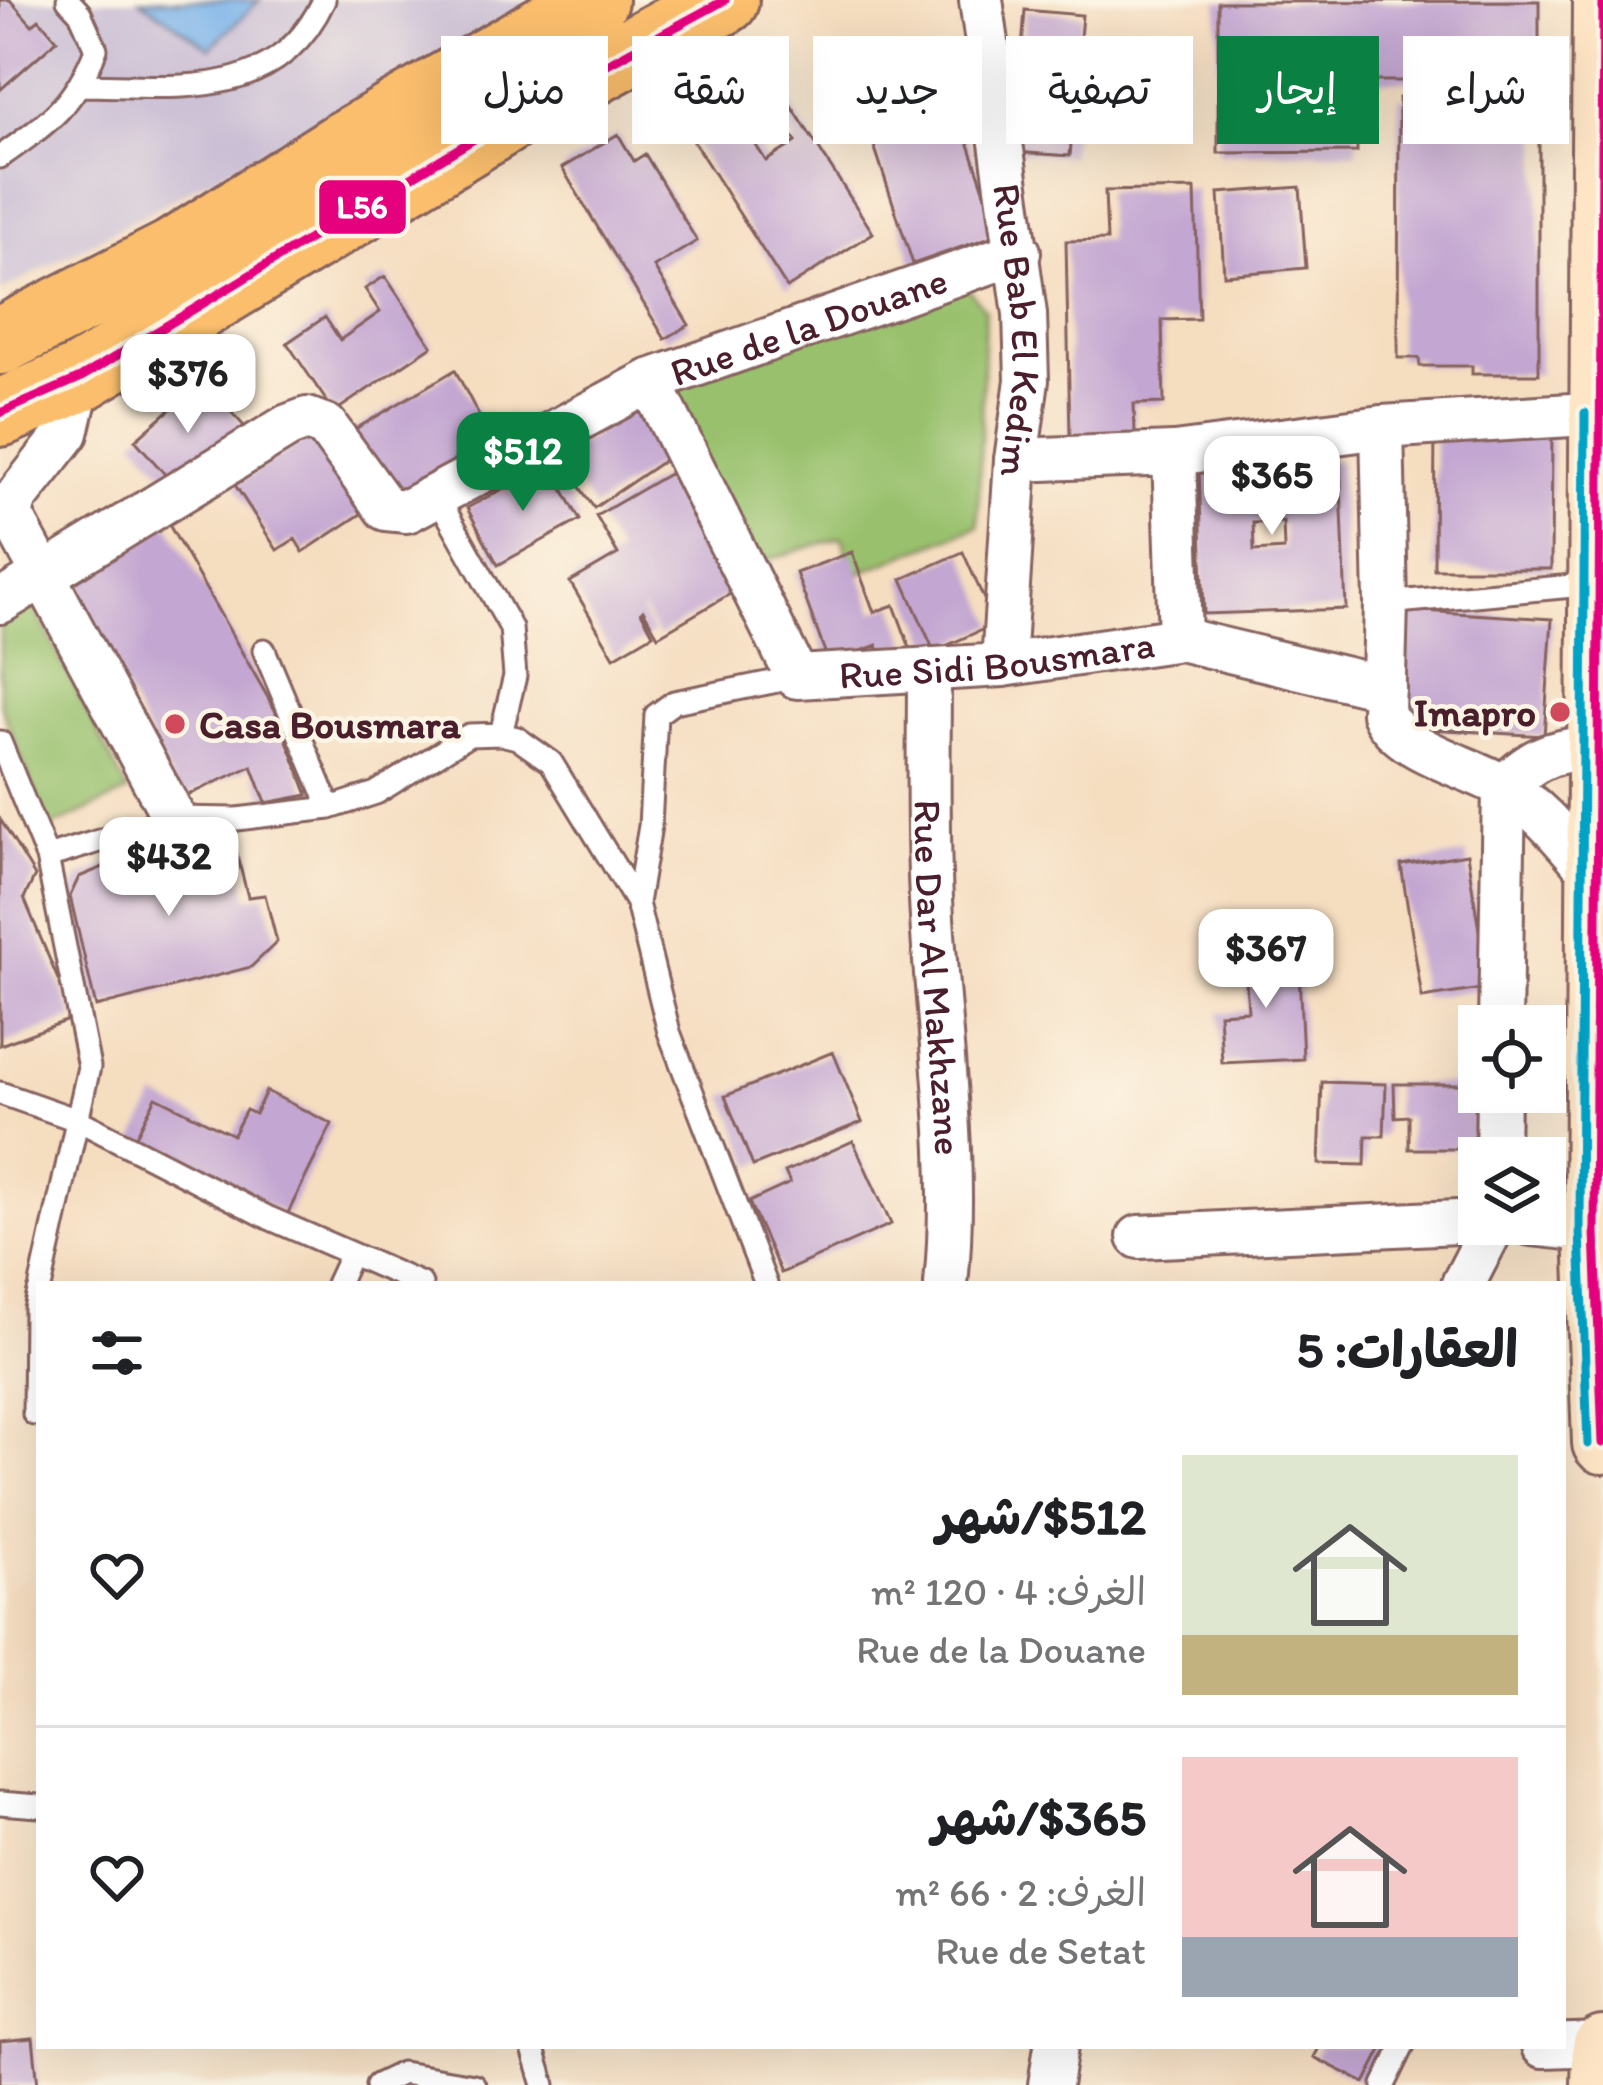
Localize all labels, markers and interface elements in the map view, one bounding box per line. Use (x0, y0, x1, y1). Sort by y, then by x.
chip: منزل (441, 36, 608, 144)
chip: شقة (632, 36, 789, 144)
chip: جديد (813, 36, 982, 144)
chip: تصفية (1006, 36, 1193, 144)
chip: إيجار (1217, 36, 1379, 144)
chip: شراء (1403, 36, 1569, 144)
line badge: L56 (317, 178, 408, 236)
street label: Rue Bab El Kedim (983, 180, 1051, 478)
text: L56 (336, 187, 388, 226)
street label: Rue de la Douane (664, 256, 953, 396)
pin: $376 (117, 334, 259, 436)
text: $376 (147, 349, 229, 396)
pin: $512 (452, 412, 594, 514)
text: $512 (484, 427, 562, 474)
pin: $365 (1201, 436, 1343, 538)
text: $365 (1231, 451, 1313, 498)
street label: Rue Sidi Bousmara (838, 620, 1157, 699)
place label: Imapro (1414, 689, 1536, 736)
marker: Imapro (1547, 699, 1573, 725)
place label: Casa Bousmara (199, 701, 462, 748)
marker: Casa Bousmara (162, 711, 188, 737)
street label: Rue Dar Al Makhzane (905, 800, 972, 1157)
pin: $432 (98, 817, 240, 919)
text: $432 (127, 832, 211, 879)
pin: $367 (1195, 909, 1337, 1011)
text: $367 (1225, 924, 1307, 971)
map controls (1458, 1005, 1566, 1245)
button: locate (1458, 1005, 1566, 1113)
button: layers (1458, 1137, 1566, 1245)
text: العقارات: 5 (1296, 1319, 1518, 1380)
icon: filters (84, 1320, 150, 1386)
text: $512/شهر (937, 1486, 1146, 1547)
icon: home (1278, 1503, 1422, 1647)
icon: heart (84, 1542, 150, 1608)
text: الغرف: 4 · 120 m² (871, 1568, 1146, 1615)
text: Rue de la Douane (856, 1626, 1146, 1673)
text: $365/شهر (932, 1787, 1146, 1848)
icon: home (1278, 1805, 1422, 1949)
icon: heart (84, 1844, 150, 1910)
text: الغرف: 2 · 66 m² (895, 1869, 1146, 1916)
text: Rue de Setat (936, 1927, 1146, 1974)

